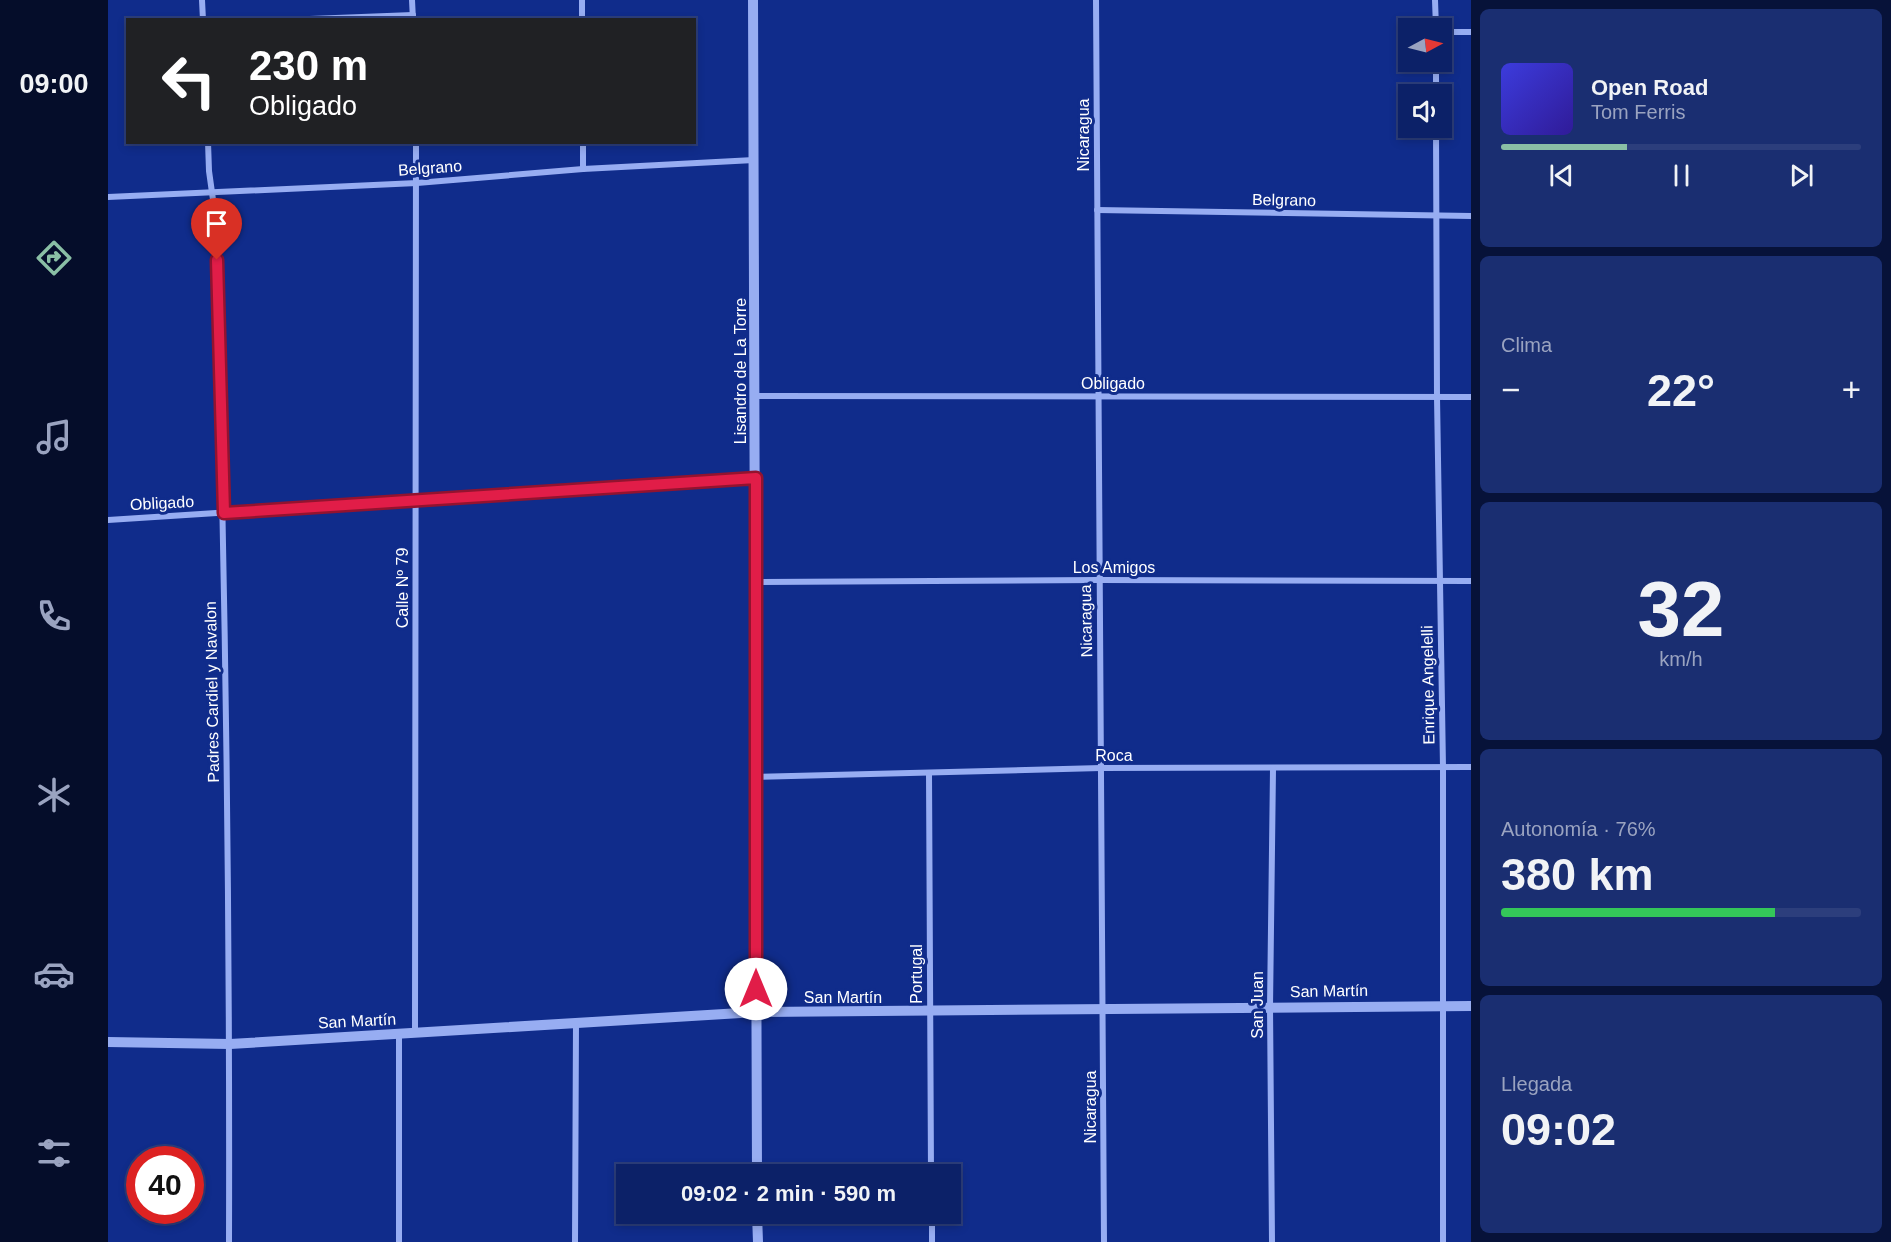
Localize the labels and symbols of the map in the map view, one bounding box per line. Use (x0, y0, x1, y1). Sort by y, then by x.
north arrow (1398, 18, 1452, 72)
street label: Nicaragua (1075, 98, 1092, 171)
street label: Belgrano (397, 157, 463, 179)
street label: Belgrano (1252, 191, 1316, 209)
pin (191, 198, 242, 260)
street label: Lisandro de La Torre (732, 298, 749, 444)
street label: Obligado (1081, 375, 1145, 392)
street label: Obligado (130, 493, 195, 513)
street label: Calle Nº 79 (394, 548, 411, 628)
street label: Los Amigos (1073, 559, 1155, 576)
street label: Nicaragua (1077, 584, 1095, 658)
street label: Padres Cardiel y Navalon (202, 601, 222, 783)
street label: Enrique Angelelli (1418, 625, 1438, 745)
street label: Roca (1095, 747, 1133, 764)
street label: Portugal (908, 944, 925, 1004)
position arrow (724, 957, 788, 1021)
street label: San Juan (1249, 971, 1266, 1039)
street label: San Martín (1290, 982, 1368, 1000)
street label: San Martín (804, 989, 882, 1006)
street label: San Martín (317, 1010, 397, 1032)
street label: Nicaragua (1082, 1070, 1099, 1143)
speed limit sign: 40 (126, 1146, 204, 1224)

